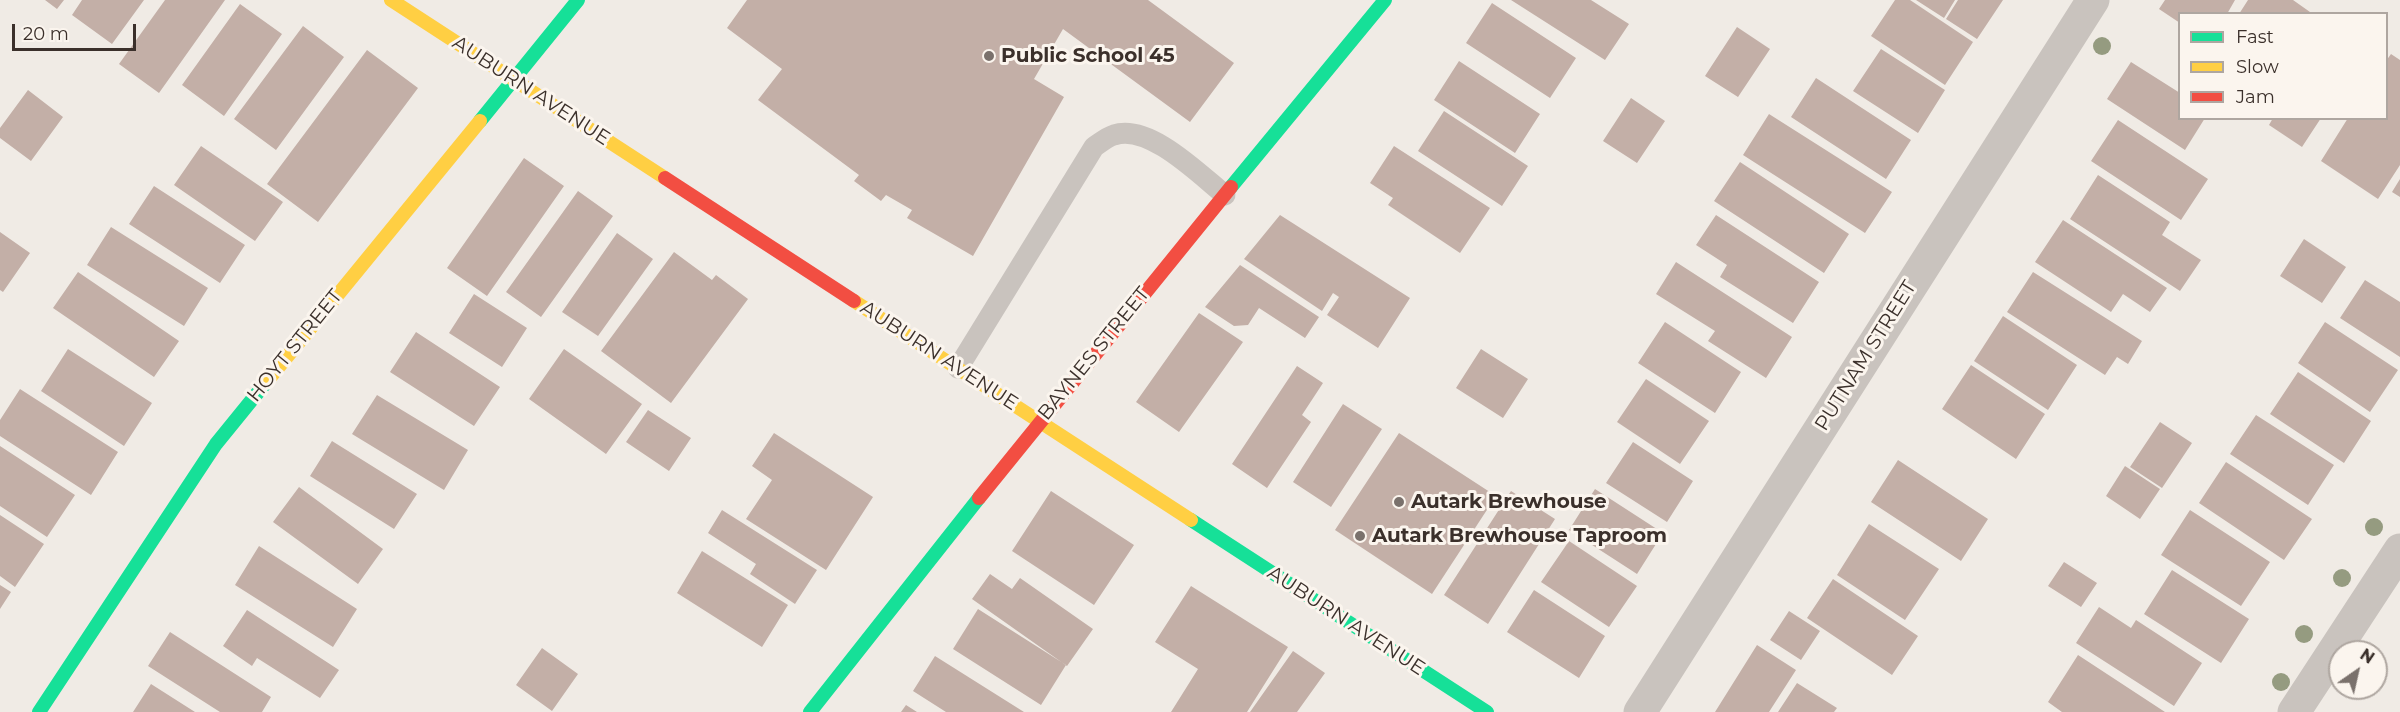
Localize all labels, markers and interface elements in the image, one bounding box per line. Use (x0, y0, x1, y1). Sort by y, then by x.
scale bar (15, 12, 140, 50)
legend (2178, 12, 2388, 120)
text: 20 m (23, 23, 69, 45)
text: Fast (2236, 26, 2274, 48)
street label: AUBURN AVENUE (448, 31, 614, 151)
place label: Public School 45 (1001, 44, 1175, 68)
marker: Public School 45 (982, 49, 996, 63)
text: Slow (2236, 56, 2279, 78)
text: Jam (2236, 86, 2275, 108)
street label: PUTNAM STREET (1810, 276, 1922, 436)
street label: BAYNES STREET (1033, 283, 1155, 425)
street label: HOYT STREET (242, 285, 348, 407)
street label: AUBURN AVENUE (856, 296, 1022, 416)
place label: Autark Brewhouse (1411, 490, 1607, 514)
marker: Autark Brewhouse (1392, 495, 1406, 509)
place label: Autark Brewhouse Taproom (1372, 524, 1667, 548)
marker: Autark Brewhouse Taproom (1353, 529, 1367, 543)
street label: AUBURN AVENUE (1263, 561, 1429, 681)
north arrow (2328, 640, 2388, 700)
text: N (2357, 645, 2378, 668)

